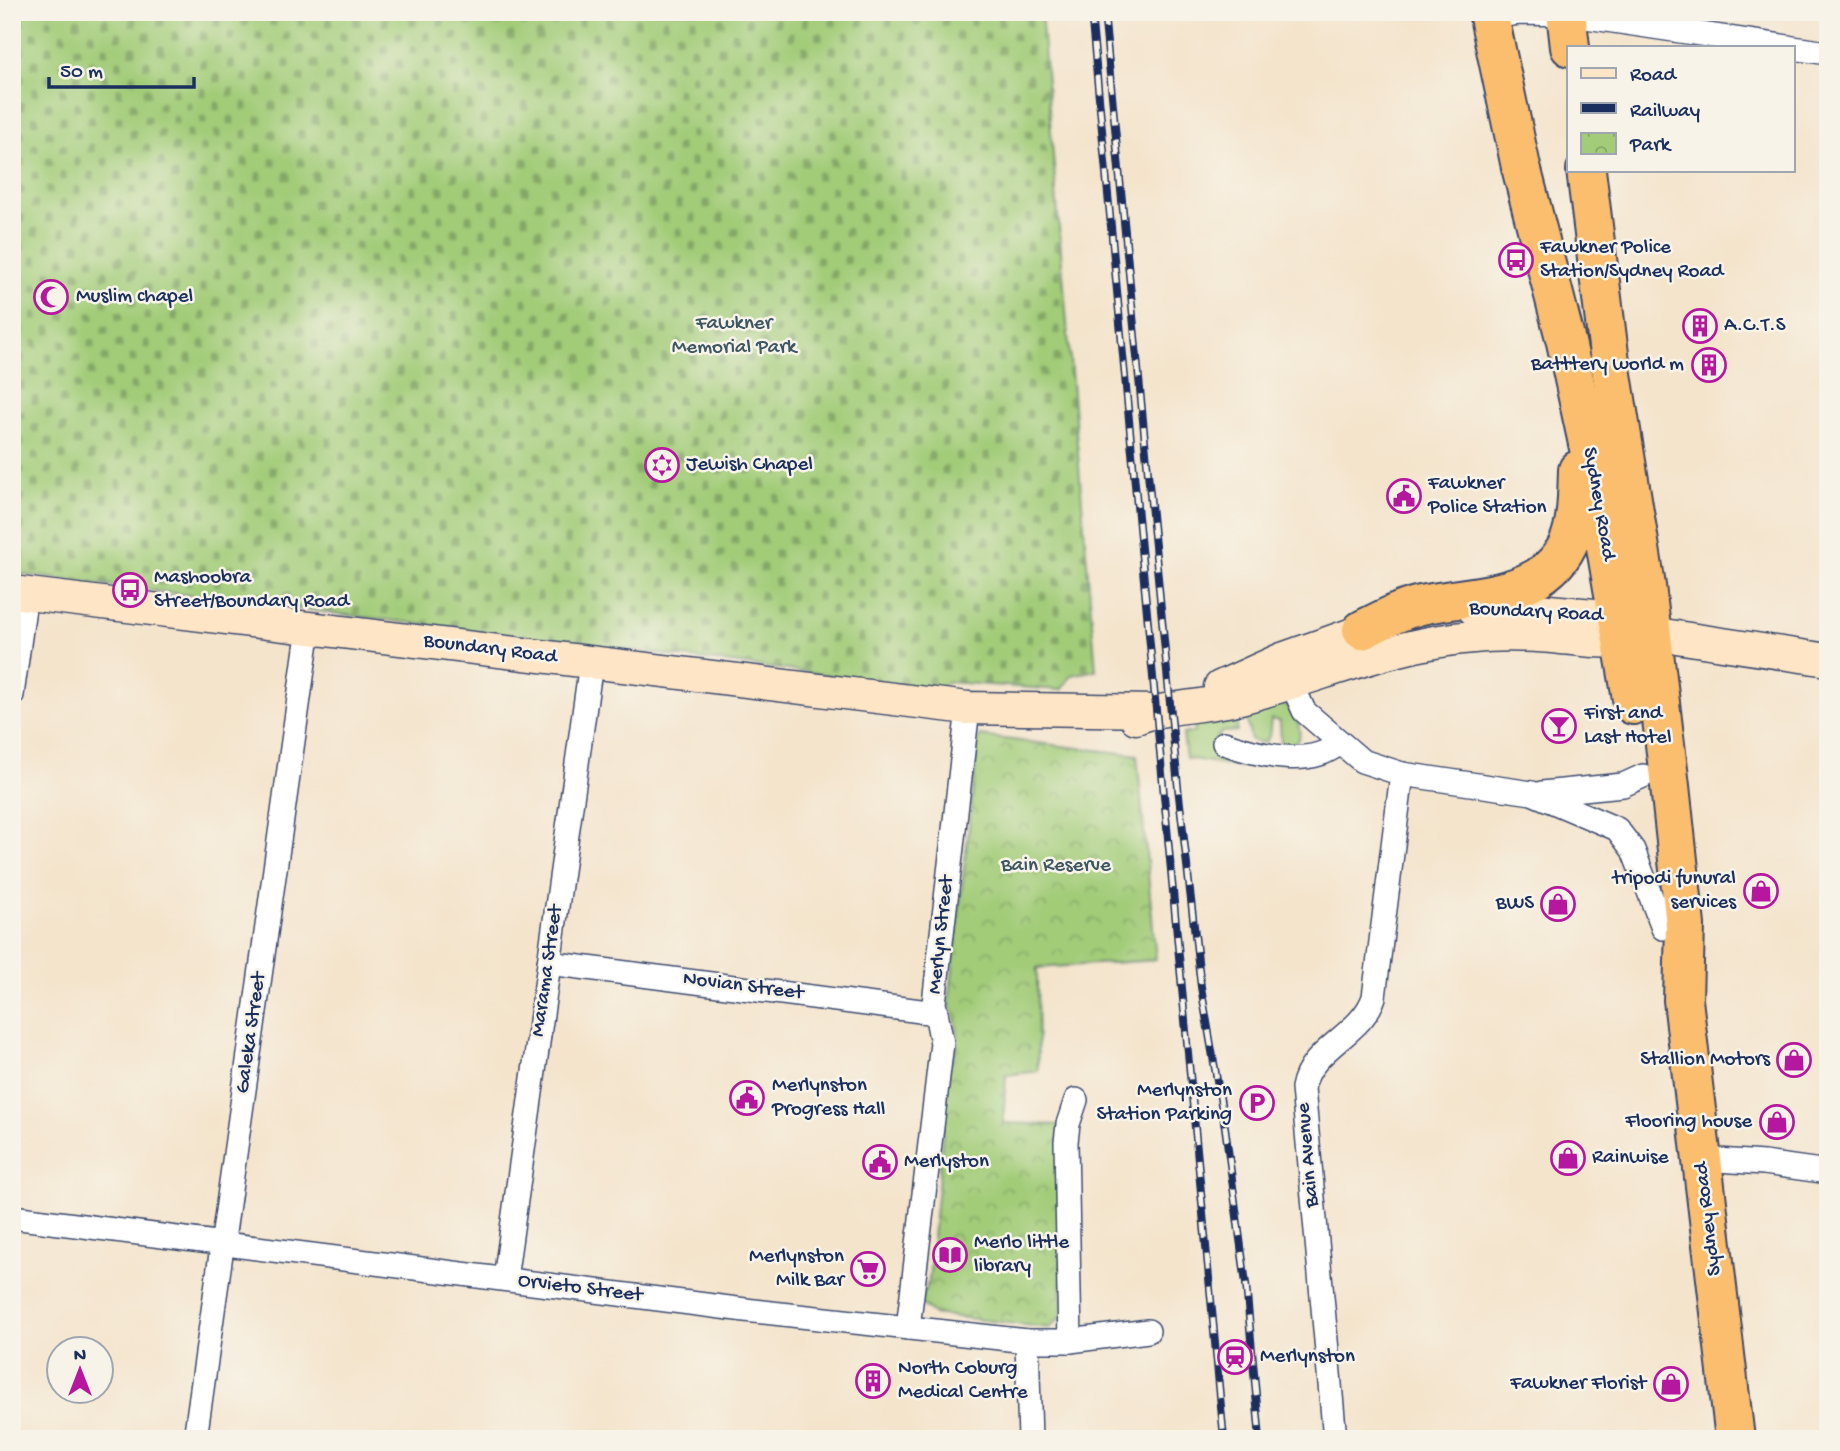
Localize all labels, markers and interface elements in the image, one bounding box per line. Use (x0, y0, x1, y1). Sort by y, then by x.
scale bar (49, 46, 194, 90)
legend (1567, 46, 1794, 172)
text: 50 m (60, 61, 103, 86)
text: Road (1630, 64, 1678, 89)
text: Railway (1630, 100, 1700, 125)
text: Park (1629, 134, 1673, 159)
place label: Fawkner Police Station/Sydney Road (1539, 236, 1725, 285)
bus stop icon: Fawkner Police Station/Sydney Road (1497, 241, 1535, 279)
mosque icon: Muslim chapel (32, 278, 70, 316)
place label: Muslim chapel (76, 285, 193, 310)
building icon: A.C.T.S (1681, 307, 1719, 345)
park label: Fawkner Memorial Park (672, 312, 799, 361)
place label: A.C.T.S (1724, 314, 1786, 339)
building icon: Batttery world m (1690, 346, 1728, 384)
place label: Batttery world m (1530, 353, 1684, 378)
synagogue icon: Jewish Chapel (643, 446, 681, 484)
street label: Sydney Road (1576, 446, 1621, 564)
place label: Jewish Chapel (686, 453, 813, 478)
place label: Fawkner Police Station (1427, 472, 1547, 521)
public building icon: Fawkner Police Station (1385, 477, 1423, 515)
place label: Mashoobra Street/Boundary Road (154, 566, 351, 615)
bus stop icon: Mashoobra Street/Boundary Road (111, 571, 149, 609)
street label: Boundary Road (1467, 597, 1605, 629)
street label: Boundary Road (421, 629, 560, 671)
place label: First and Last Hotel (1583, 702, 1672, 751)
bar icon: First and Last Hotel (1540, 707, 1578, 745)
park label: Bain Reserve (1000, 854, 1112, 879)
place label: tripodi funural services (1611, 867, 1737, 916)
street label: Merlyn Street (923, 872, 961, 995)
shop icon: tripodi funural services (1742, 872, 1780, 910)
shop icon: BWS (1539, 885, 1577, 923)
place label: BWS (1495, 892, 1534, 917)
street label: Marama Street (526, 901, 570, 1039)
street label: Novian Street (681, 967, 807, 1007)
street label: Galeka Street (231, 968, 273, 1095)
shop icon: Stallion Motors (1775, 1041, 1813, 1079)
place label: Stallion Motors (1640, 1048, 1771, 1073)
place label: Merlynston Progress Hall (771, 1074, 885, 1123)
public building icon: Merlynston Progress Hall (728, 1079, 766, 1117)
place label: Merlynston Station Parking (1097, 1079, 1232, 1128)
parking icon: Merlynston Station Parking (1238, 1084, 1276, 1122)
street label: Bain Avenue (1292, 1100, 1326, 1209)
shop icon: Flooring house (1758, 1103, 1796, 1141)
place label: Flooring house (1624, 1110, 1753, 1135)
shop icon: Rainwise (1549, 1139, 1587, 1177)
public building icon: Merlyston (861, 1143, 899, 1181)
place label: Rainwise (1592, 1146, 1670, 1171)
place label: Merlyston (904, 1150, 989, 1175)
street label: Sydney Road (1689, 1159, 1728, 1277)
place label: Merlo little library (974, 1231, 1070, 1280)
library icon: Merlo little library (931, 1236, 969, 1274)
place label: Merlynston Milk Bar (749, 1245, 846, 1294)
supermarket icon: Merlynston Milk Bar (849, 1250, 887, 1288)
street label: Orvieto Street (516, 1269, 646, 1309)
north arrow (46, 1336, 116, 1406)
station icon: Merlynston (1216, 1338, 1254, 1376)
text: N (74, 1345, 86, 1368)
place label: Merlynston (1260, 1345, 1355, 1370)
place label: North Coburg Medical Centre (898, 1357, 1029, 1406)
building icon: North Coburg Medical Centre (854, 1362, 892, 1400)
shop icon: Fawkner Florist (1652, 1365, 1690, 1403)
place label: Fawkner Florist (1509, 1372, 1648, 1397)

